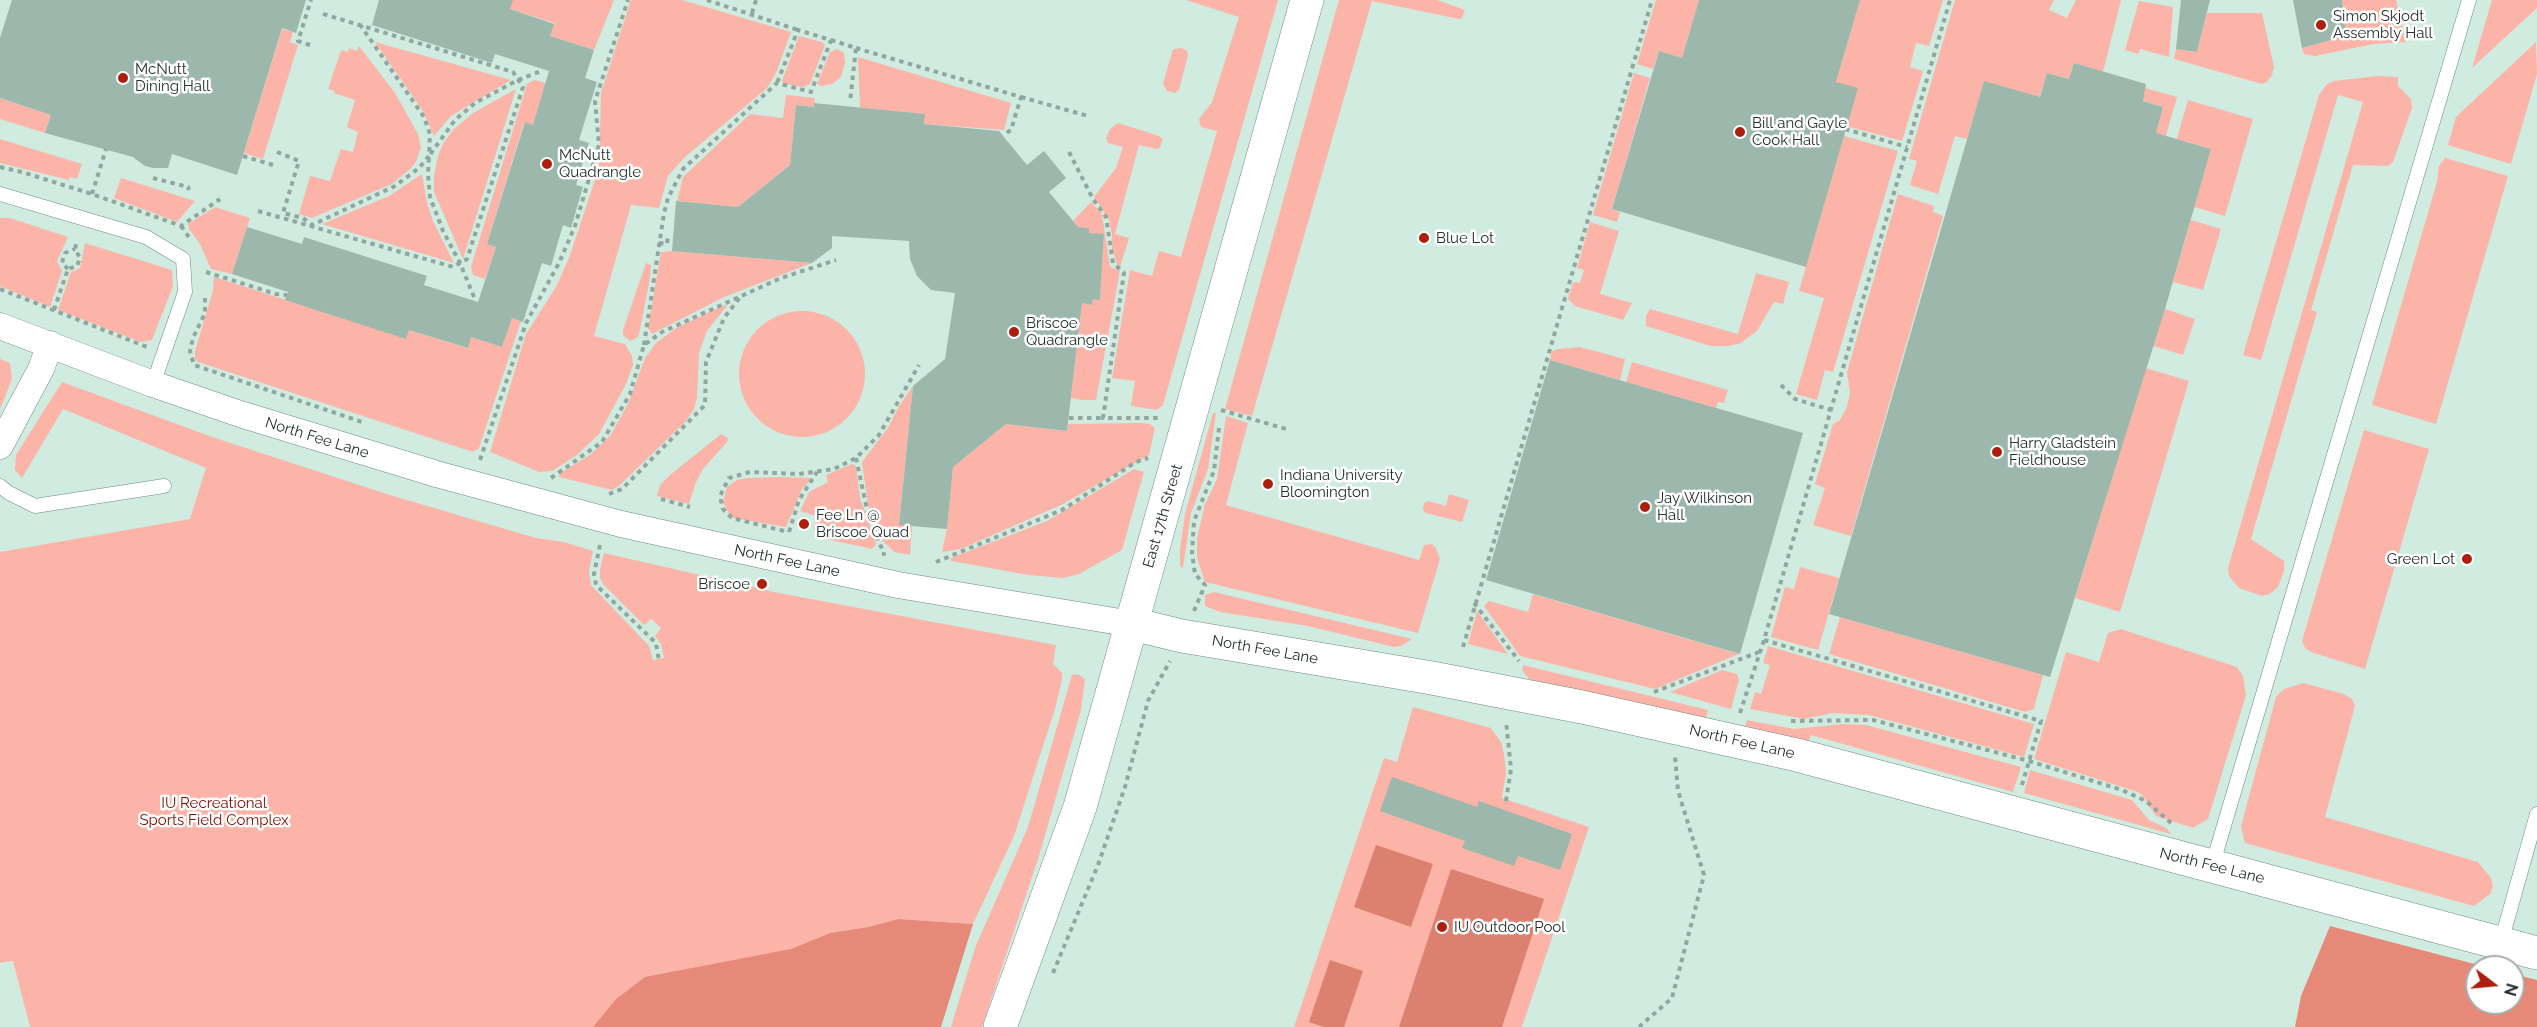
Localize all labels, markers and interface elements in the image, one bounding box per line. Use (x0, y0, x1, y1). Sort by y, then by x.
place label: Simon Skjodt Assembly Hall (2333, 7, 2432, 42)
marker: Simon Skjodt Assembly Hall (2314, 18, 2328, 32)
place label: McNutt Dining Hall (135, 60, 210, 95)
marker: McNutt Dining Hall (116, 71, 130, 85)
place label: Bill and Gayle Cook Hall (1752, 114, 1847, 149)
marker: Bill and Gayle Cook Hall (1733, 125, 1747, 139)
place label: McNutt Quadrangle (559, 146, 641, 181)
marker: McNutt Quadrangle (540, 157, 554, 171)
place label: Blue Lot (1436, 229, 1494, 247)
marker: Blue Lot (1417, 231, 1431, 245)
place label: Briscoe Quadrangle (1026, 314, 1108, 349)
marker: Briscoe Quadrangle (1007, 325, 1021, 339)
street label: North Fee Lane (263, 414, 371, 462)
place label: Harry Gladstein Fieldhouse (2009, 434, 2116, 469)
marker: Harry Gladstein Fieldhouse (1990, 445, 2004, 459)
street label: East 17th Street (1140, 462, 1186, 570)
place label: Indiana University Bloomington (1280, 466, 1403, 501)
marker: Indiana University Bloomington (1261, 477, 1275, 491)
place label: Jay Wilkinson Hall (1657, 489, 1752, 524)
marker: Jay Wilkinson Hall (1638, 500, 1652, 514)
place label: Fee Ln @ Briscoe Quad (816, 506, 909, 541)
marker: Fee Ln @ Briscoe Quad (797, 517, 811, 531)
street label: North Fee Lane (733, 541, 841, 581)
place label: Green Lot (2387, 550, 2455, 568)
marker: Green Lot (2460, 552, 2474, 566)
place label: Briscoe (698, 575, 750, 593)
marker: Briscoe (755, 577, 769, 591)
street label: North Fee Lane (1211, 632, 1319, 668)
street label: North Fee Lane (1688, 721, 1796, 763)
park label: IU Recreational Sports Field Complex (139, 794, 289, 829)
street label: North Fee Lane (2158, 844, 2266, 888)
place label: IU Outdoor Pool (1454, 918, 1565, 936)
marker: IU Outdoor Pool (1435, 920, 1449, 934)
north arrow (2465, 955, 2525, 1015)
text: N (2500, 981, 2522, 998)

